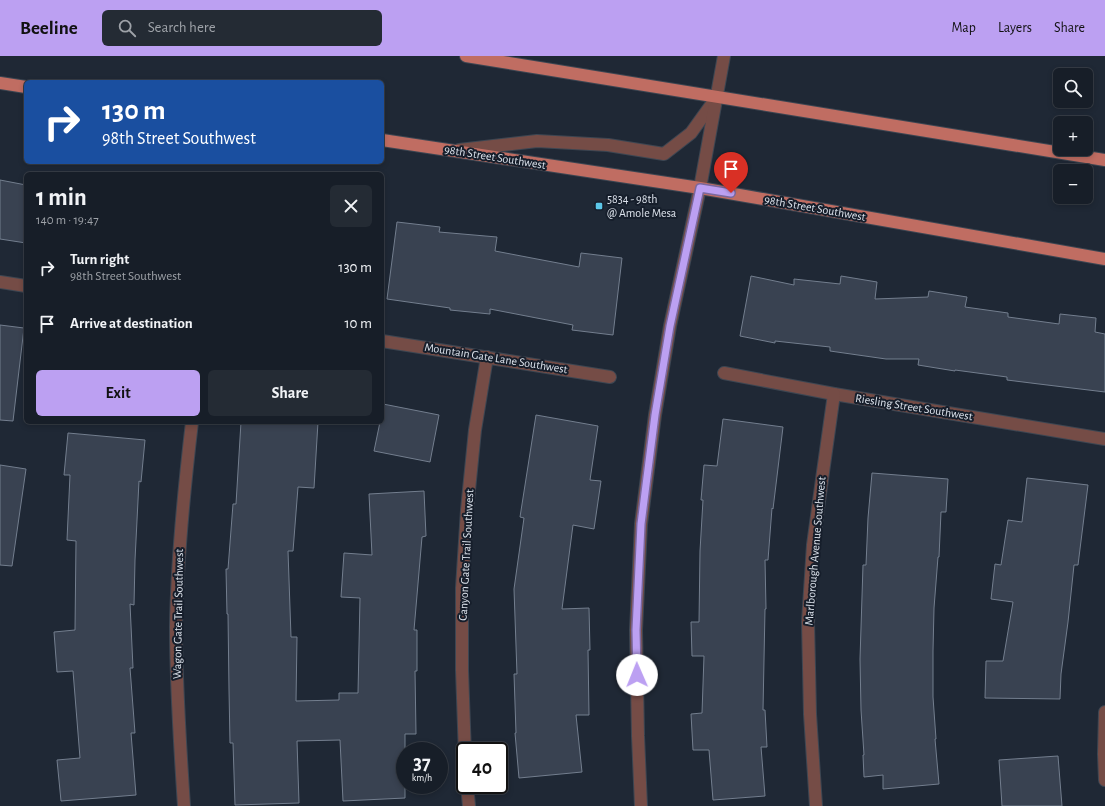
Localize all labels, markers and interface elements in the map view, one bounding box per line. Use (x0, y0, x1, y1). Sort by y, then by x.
search box (102, 10, 382, 46)
icon: search (116, 17, 138, 39)
text: Beeline (20, 19, 78, 38)
text: Search here (148, 20, 216, 35)
text: Map (951, 21, 976, 35)
text: Layers (998, 21, 1032, 35)
text: Share (1054, 21, 1085, 35)
map controls (1053, 68, 1093, 204)
button: search (1053, 68, 1093, 108)
icon: right (36, 96, 88, 148)
text: 130 m (102, 97, 166, 125)
button: + (1053, 116, 1093, 156)
text: 98th Street Southwest (102, 130, 256, 148)
street label: 98th Street Southwest (443, 143, 547, 171)
pin (714, 152, 748, 193)
icon: arrive (720, 158, 742, 180)
button: − (1053, 164, 1093, 204)
button: close (330, 185, 372, 227)
text: 1 min (36, 186, 87, 210)
place label: 5834 - 98th @ Amole Mesa (607, 193, 677, 219)
street label: 98th Street Southwest (763, 193, 867, 223)
marker: 5834 - 98th @ Amole Mesa (594, 201, 604, 211)
text: 140 m · 19:47 (36, 214, 99, 227)
text: Turn right (70, 252, 129, 267)
icon: right (36, 257, 58, 279)
text: 130 m (338, 260, 372, 275)
text: 98th Street Southwest (70, 270, 181, 283)
icon: arrive (36, 313, 58, 335)
text: Arrive at destination (70, 316, 193, 331)
text: 10 m (344, 316, 372, 331)
street label: Mountain Gate Lane Southwest (424, 341, 569, 375)
button: Exit (36, 370, 200, 416)
button: Share (208, 370, 372, 416)
street label: Riesling Street Southwest (854, 392, 974, 422)
street label: Marlborough Avenue Southwest (803, 476, 828, 626)
street label: Canyon Gate Trail Southwest (457, 489, 476, 621)
street label: Wagon Gate Trail Southwest (171, 549, 185, 679)
position arrow (616, 654, 658, 696)
speed limit sign: 40 (456, 742, 508, 794)
text: 37 (413, 753, 431, 773)
text: km/h (412, 773, 432, 783)

